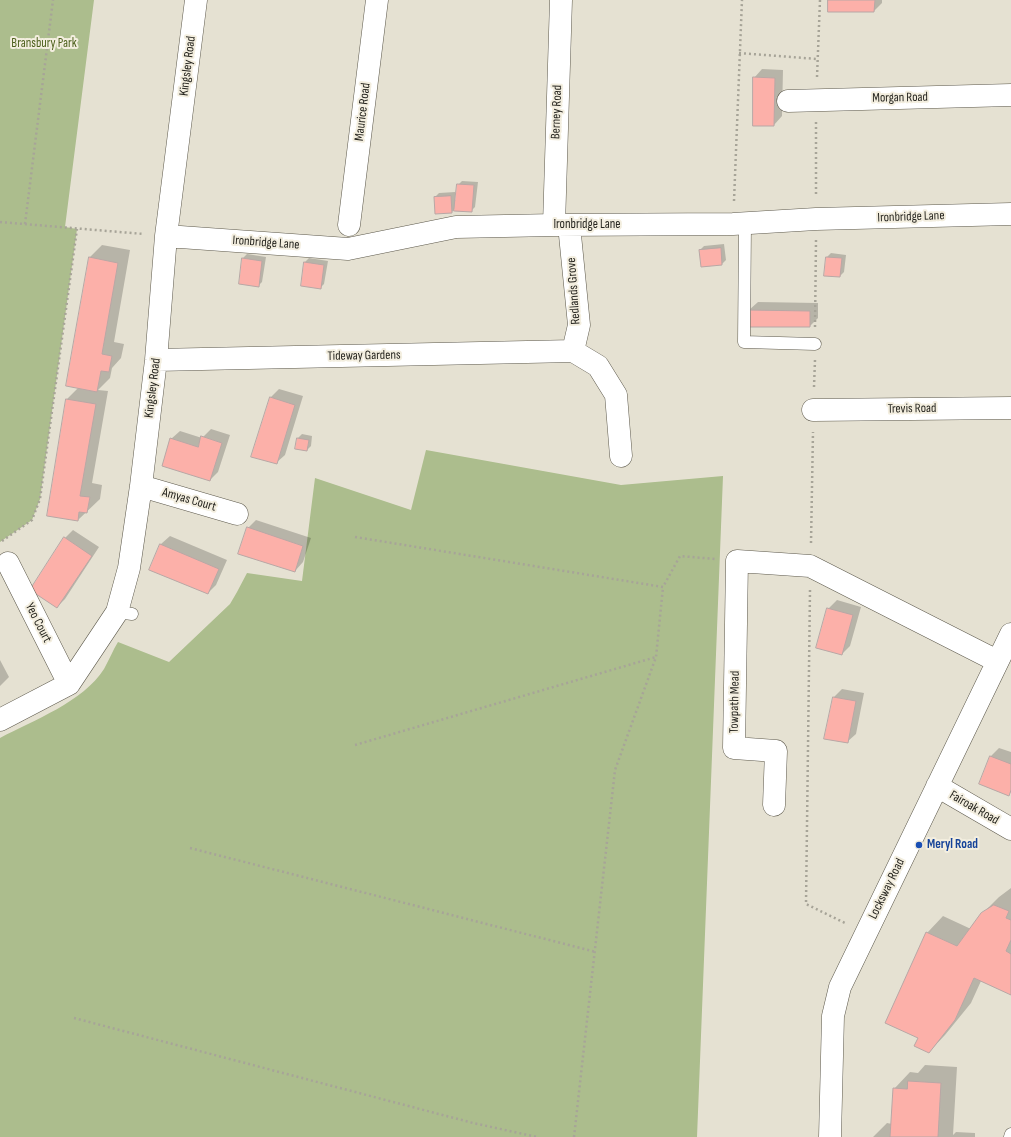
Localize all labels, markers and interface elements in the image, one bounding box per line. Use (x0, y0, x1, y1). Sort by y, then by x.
street label: Kingsley Road (177, 35, 199, 97)
park label: Bransbury Park (11, 36, 77, 52)
street label: Maurice Road (352, 82, 374, 142)
street label: Berney Road (548, 85, 566, 139)
street label: Morgan Road (872, 90, 928, 106)
street label: Ironbridge Lane (877, 208, 945, 226)
street label: Ironbridge Lane (553, 217, 621, 233)
street label: Ironbridge Lane (232, 233, 300, 253)
street label: Redlands Grove (564, 257, 584, 325)
street label: Tideway Gardens (327, 348, 401, 364)
street label: Kingsley Road (142, 357, 164, 419)
street label: Trevis Road (887, 401, 937, 417)
street label: Amyas Court (160, 485, 218, 515)
street label: Yeo Court (21, 601, 55, 645)
street label: Towpath Mead (727, 671, 743, 733)
street label: Fairoak Road (946, 788, 1002, 828)
place label: Meryl Road (927, 837, 978, 853)
marker: Meryl Road (914, 840, 924, 850)
street label: Locksway Road (866, 856, 908, 922)

